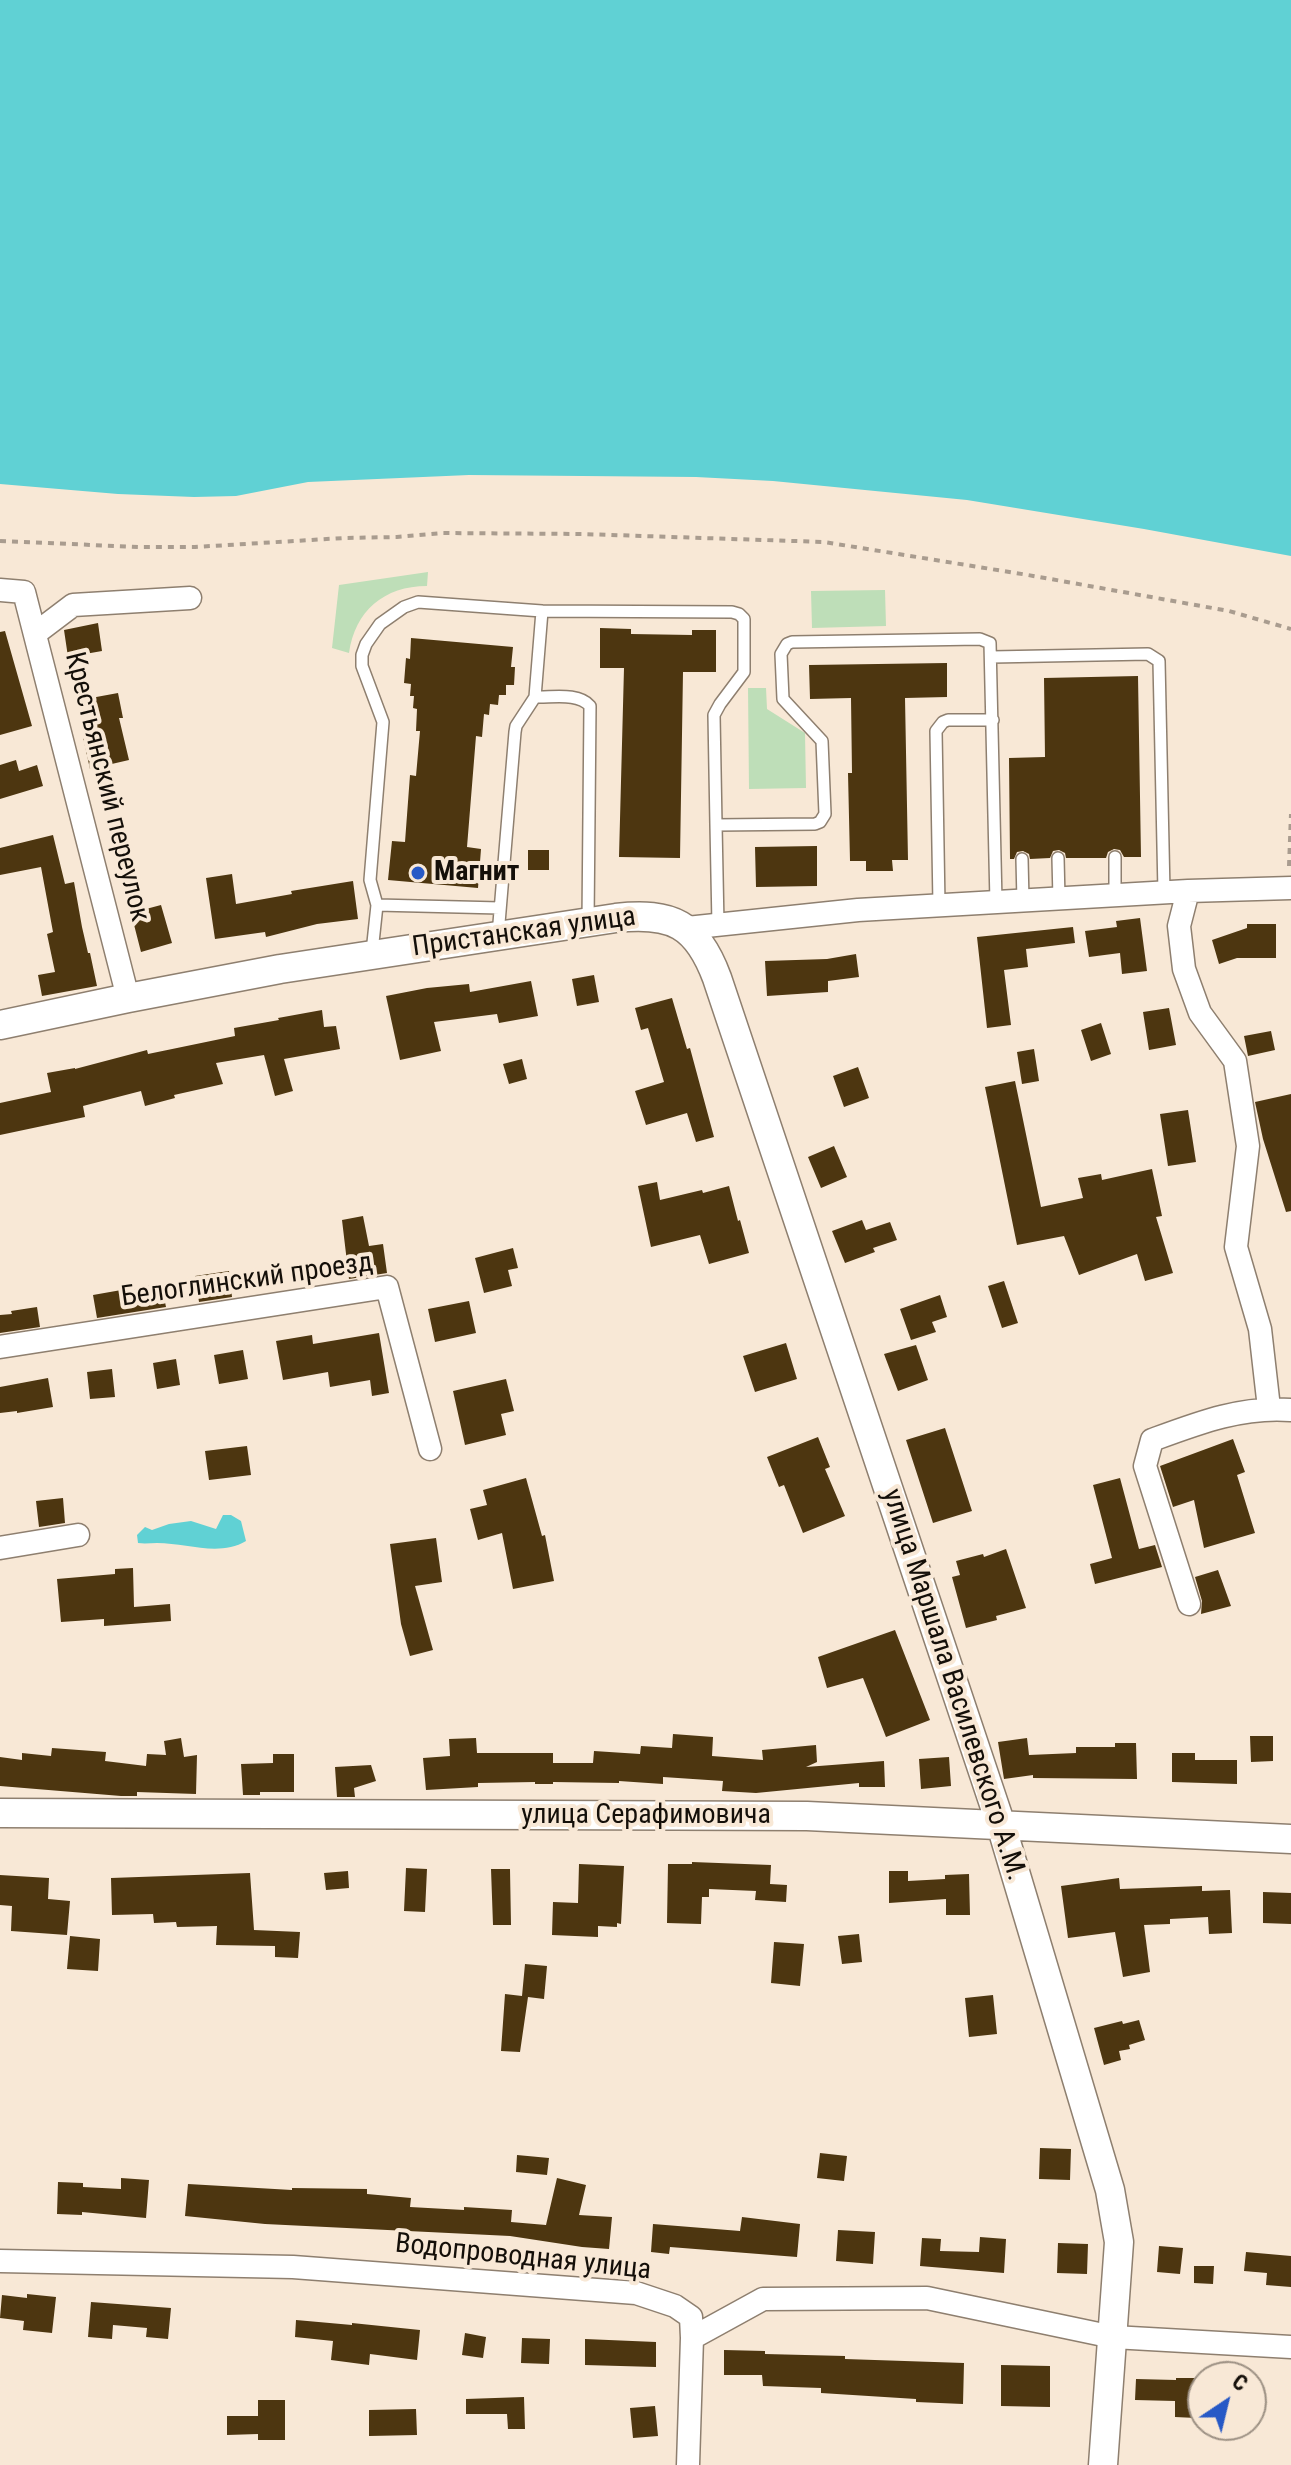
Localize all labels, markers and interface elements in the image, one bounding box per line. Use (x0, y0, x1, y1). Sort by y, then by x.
street label: Крестьянский переулок (56, 649, 156, 925)
place label: Магнит (434, 856, 519, 890)
marker: Магнит (409, 864, 427, 882)
street label: Пристанская улица (410, 901, 638, 965)
street label: Белоглинский проезд (119, 1247, 375, 1315)
street label: улица Маршала Василевского А.М. (874, 1485, 1032, 1885)
street label: улица Серафимовича (521, 1799, 771, 1833)
street label: Водопроводная улица (393, 2228, 653, 2288)
north arrow (1187, 2361, 1267, 2441)
text: С (1228, 2369, 1252, 2396)

